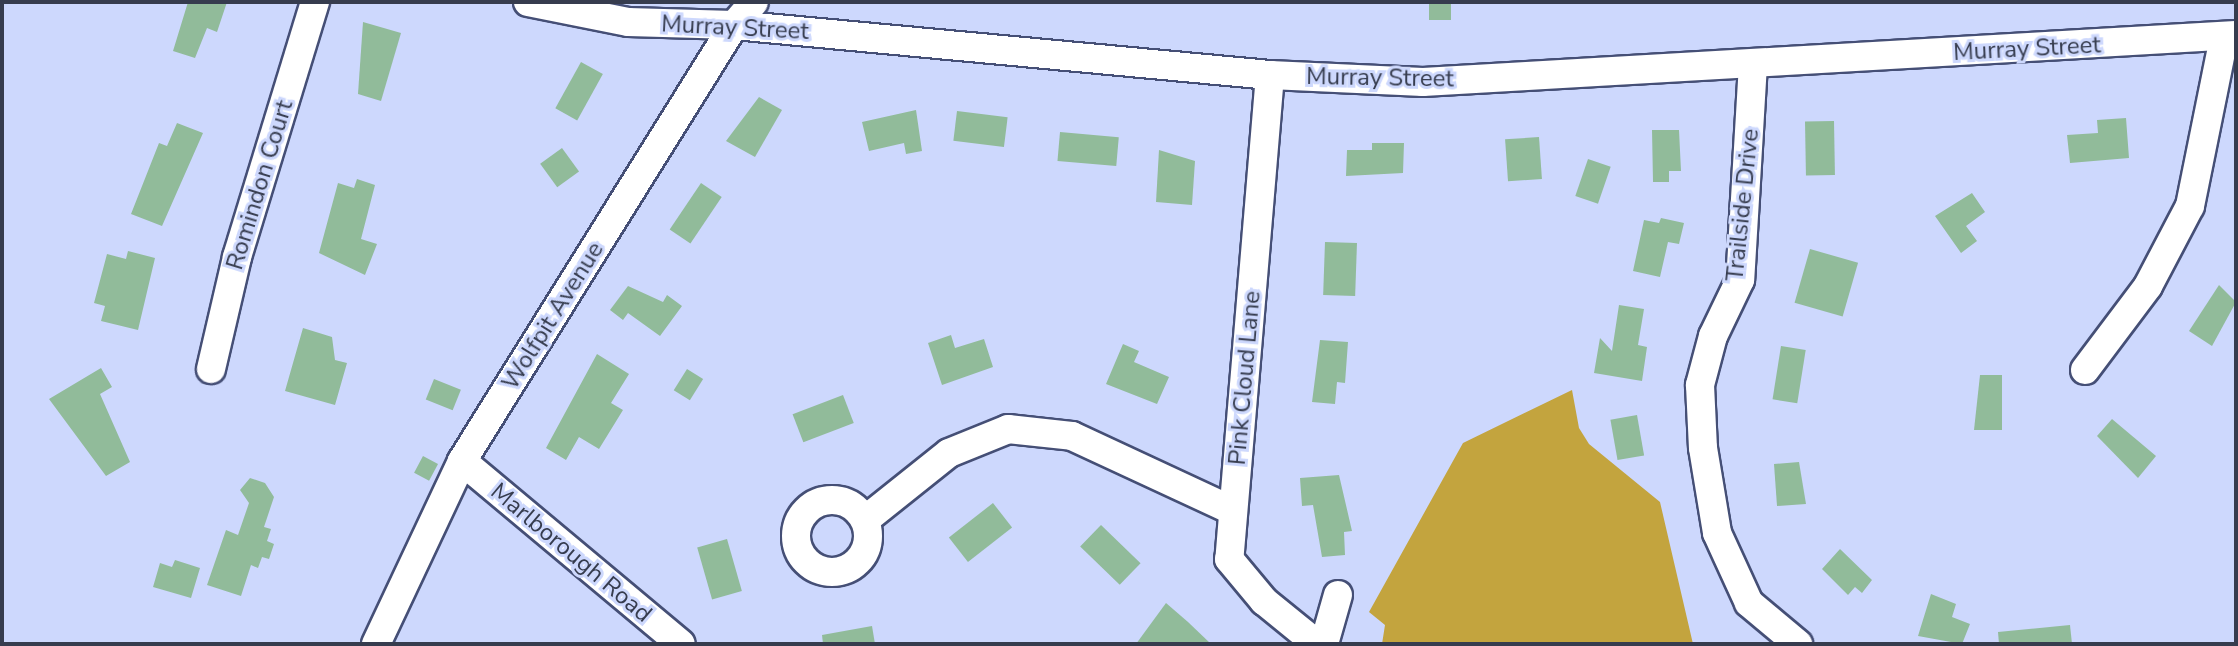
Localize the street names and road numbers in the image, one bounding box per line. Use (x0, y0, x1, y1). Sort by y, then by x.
street label: Murray Street (661, 10, 809, 46)
street label: Murray Street (1953, 31, 2101, 67)
street label: Murray Street (1306, 62, 1454, 94)
street label: Romindon Court (221, 97, 299, 273)
street label: Trailside Drive (1721, 127, 1765, 283)
street label: Wolfpit Avenue (496, 237, 610, 395)
street label: Pink Cloud Lane (1223, 290, 1267, 466)
street label: Marlborough Road (485, 477, 657, 629)

